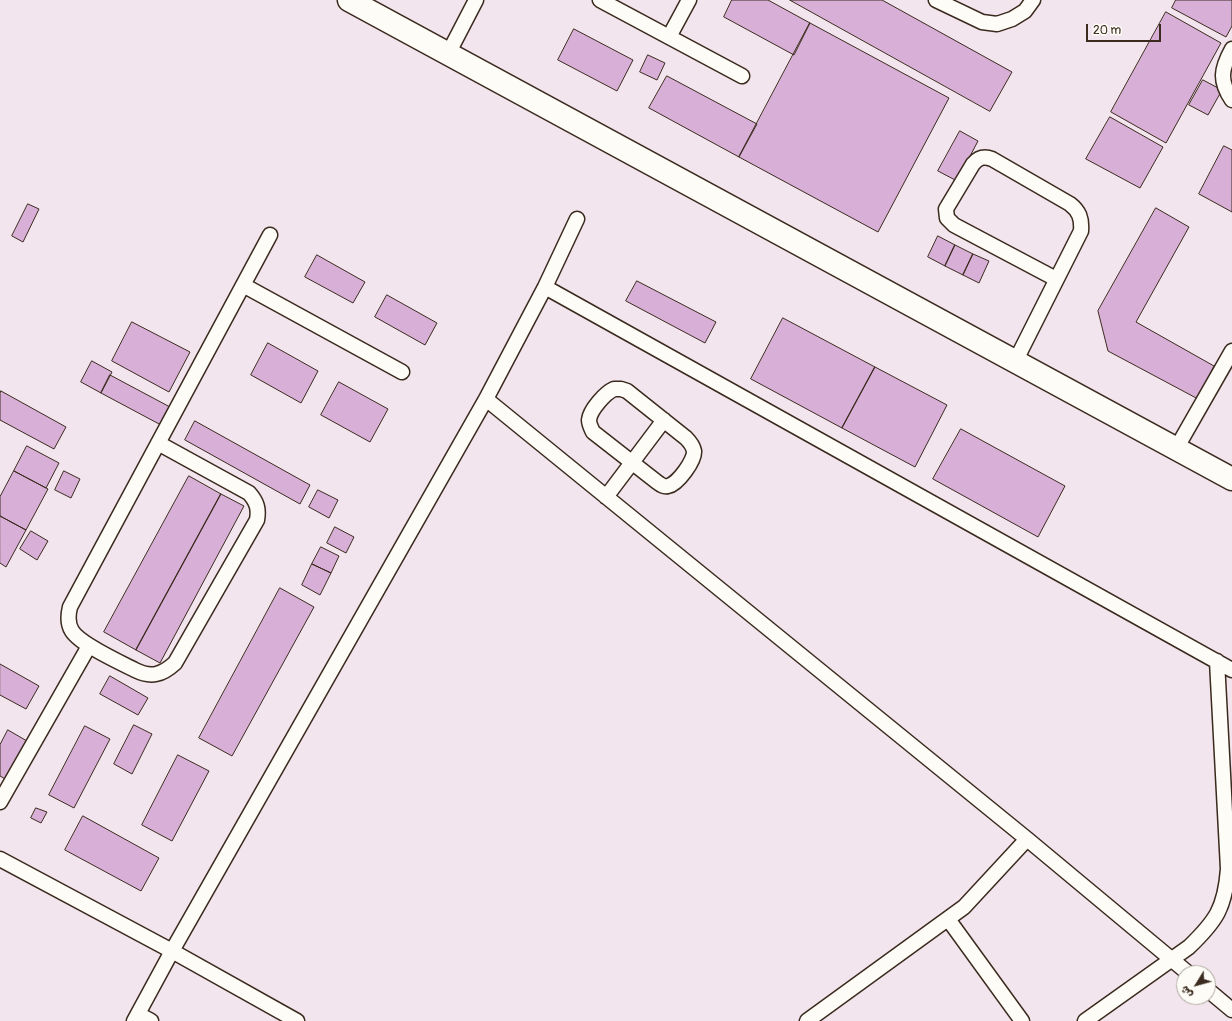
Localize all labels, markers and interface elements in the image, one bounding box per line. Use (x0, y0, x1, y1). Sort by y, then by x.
scale bar (1088, 16, 1163, 42)
text: 20 m (1093, 23, 1121, 38)
north arrow (1176, 965, 1216, 1005)
text: ش (1178, 983, 1196, 1001)

